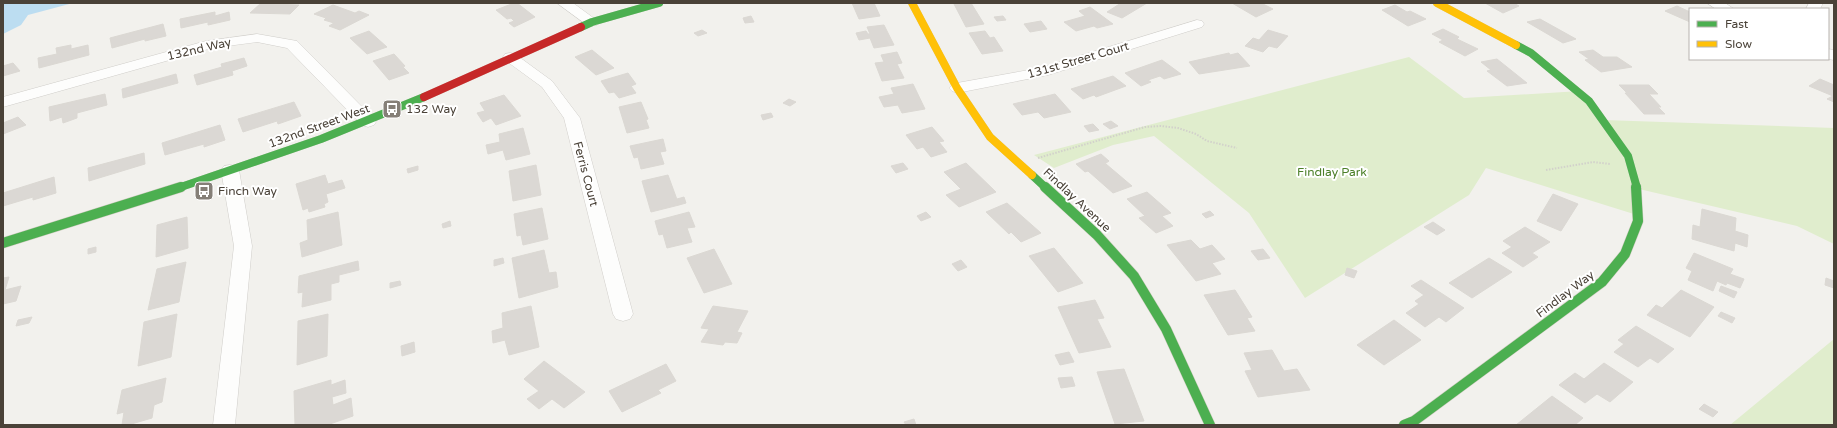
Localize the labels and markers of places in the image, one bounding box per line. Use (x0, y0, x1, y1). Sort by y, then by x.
bus stop icon: 132 Way (381, 98, 403, 120)
place label: 132 Way (406, 102, 457, 116)
bus stop icon: Finch Way (193, 180, 215, 202)
place label: Finch Way (218, 184, 278, 198)

